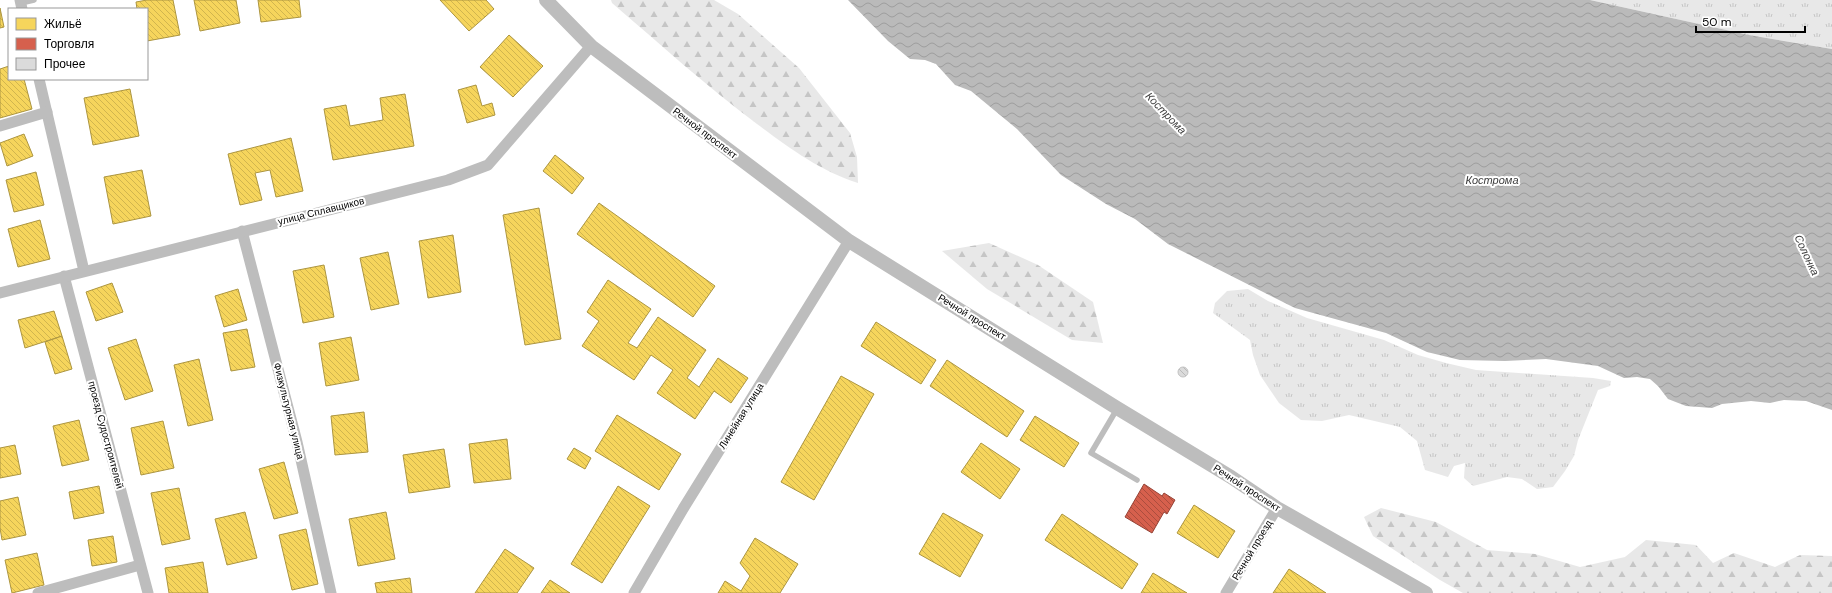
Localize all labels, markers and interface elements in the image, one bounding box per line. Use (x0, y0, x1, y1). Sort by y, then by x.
legend (8, 8, 148, 80)
scale bar (1696, 8, 1805, 34)
text: 50 m (1702, 14, 1731, 30)
text: Жильё (44, 16, 82, 32)
text: Торговля (44, 36, 94, 52)
text: Прочее (44, 56, 86, 72)
water label: Кострома (1143, 89, 1189, 137)
street label: Речной проспект (670, 104, 740, 162)
water label: Кострома (1465, 173, 1519, 187)
street label: улица Сплавщиков (276, 194, 366, 228)
water label: Солонка (1791, 232, 1823, 278)
street label: Речной проспект (936, 291, 1009, 343)
street label: Физкультурная улица (271, 361, 307, 461)
street label: проезд Судостроителей (85, 380, 127, 490)
street label: Линейная улица (715, 380, 767, 451)
street label: Речной проспект (1211, 461, 1283, 515)
street label: Речной проезд (1229, 517, 1275, 583)

